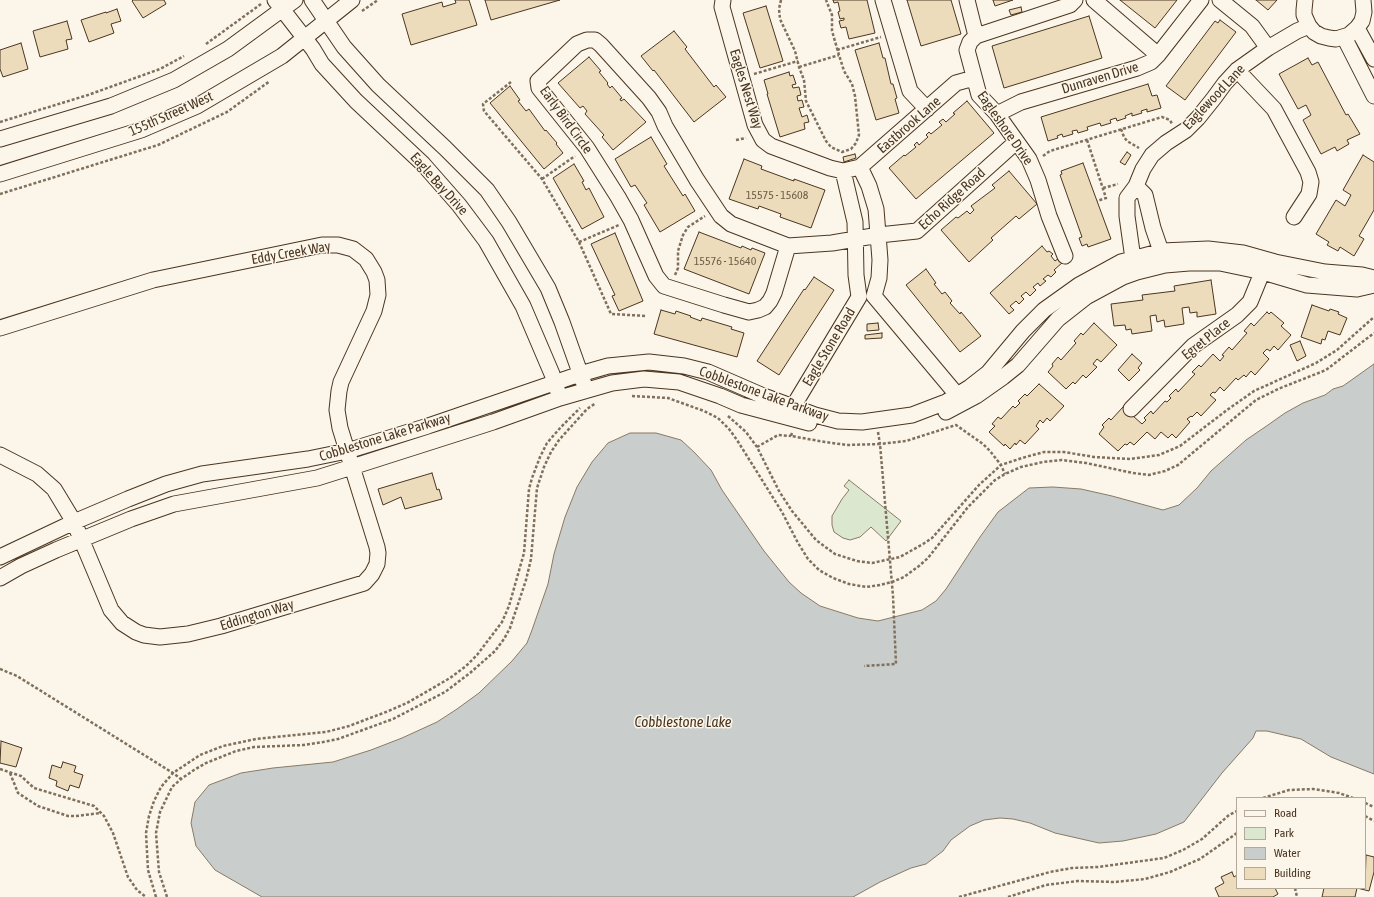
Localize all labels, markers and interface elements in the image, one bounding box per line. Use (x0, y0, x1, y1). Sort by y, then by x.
street label: Eagles Nest Way (726, 47, 766, 131)
street label: Dunraven Drive (1059, 58, 1141, 98)
street label: Eaglewood Lane (1179, 61, 1249, 133)
street label: Early Bird Circle (536, 83, 596, 157)
street label: 155th Street West (126, 88, 216, 140)
street label: Eagleshore Drive (973, 88, 1037, 168)
street label: Eastbrook Lane (874, 93, 944, 157)
street label: Eagle Bay Drive (407, 149, 471, 219)
street label: Echo Ridge Road (915, 165, 989, 233)
house number: 15575 - 15608 (746, 188, 808, 202)
street label: Eddy Creek Way (250, 238, 332, 268)
house number: 15576 - 15640 (694, 254, 756, 268)
street label: Eagle Stone Road (799, 305, 859, 389)
street label: Egret Place (1179, 315, 1233, 363)
street label: Cobblestone Lake Parkway (697, 363, 831, 425)
street label: Cobblestone Lake Parkway (317, 409, 453, 465)
street label: Eddington Way (218, 596, 296, 634)
water label: Cobblestone Lake (634, 713, 732, 731)
legend (1236, 797, 1366, 889)
text: Road (1274, 806, 1297, 820)
text: Park (1274, 826, 1294, 840)
text: Water (1274, 846, 1300, 860)
text: Building (1274, 866, 1311, 880)

